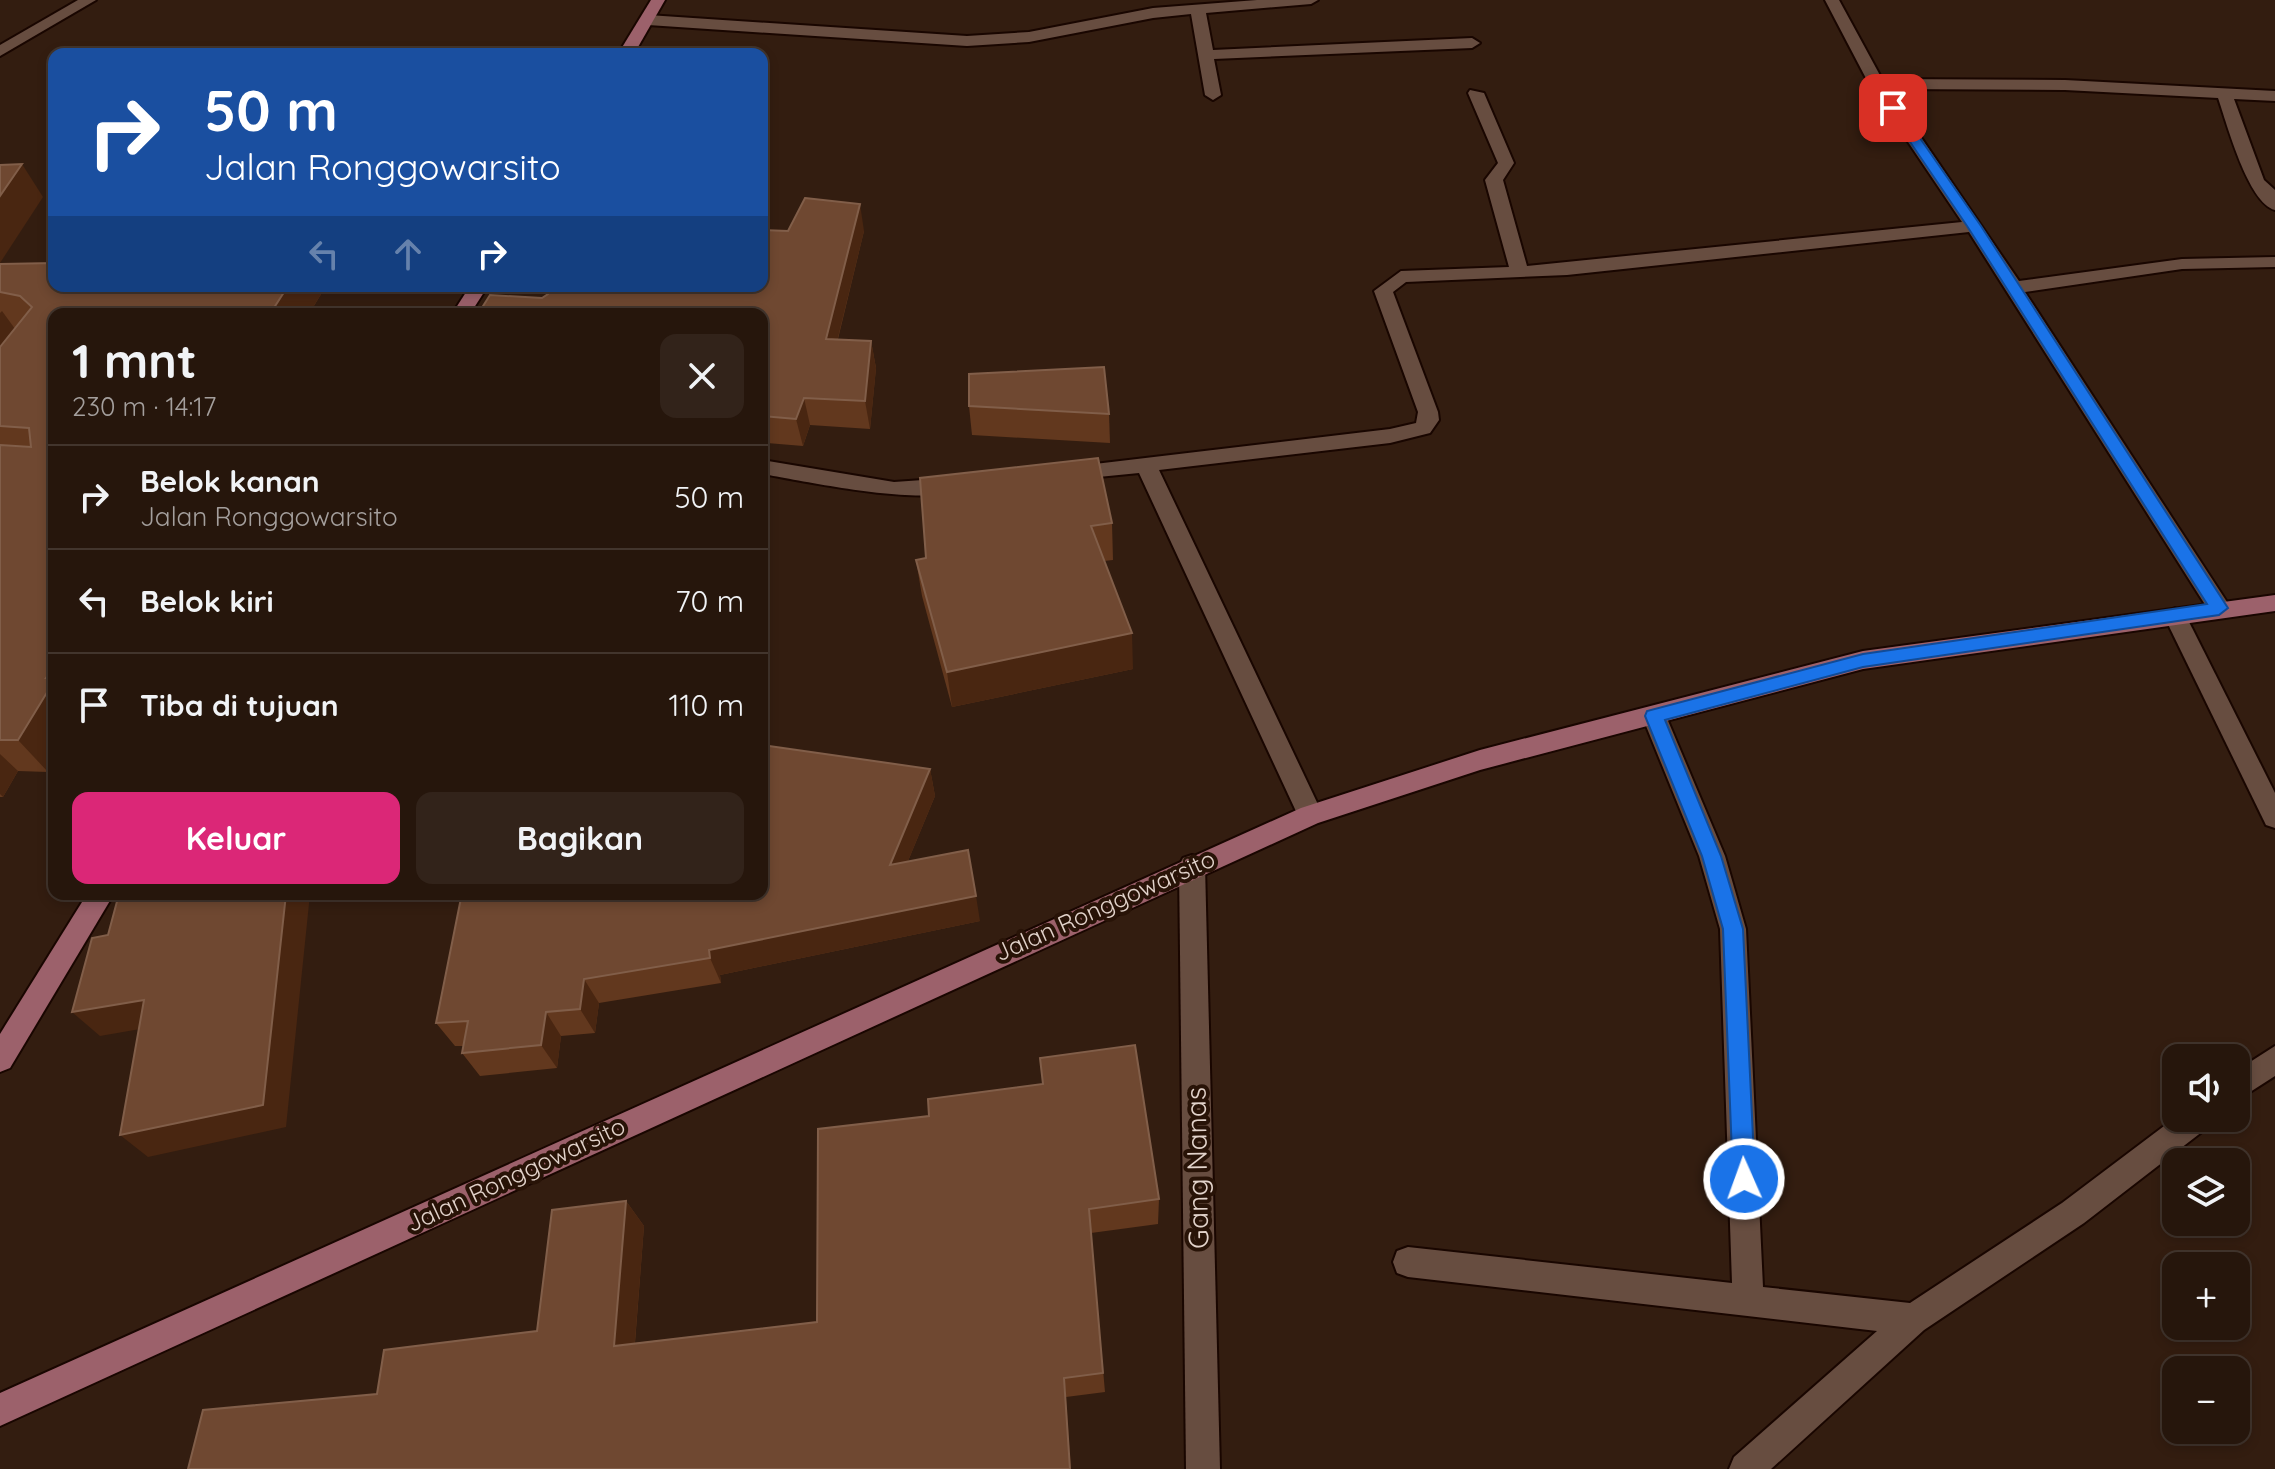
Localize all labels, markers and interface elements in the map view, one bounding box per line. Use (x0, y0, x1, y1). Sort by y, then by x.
pin (1859, 74, 1927, 142)
text: 50 m (204, 75, 338, 145)
icon: right (72, 80, 176, 184)
icon: arrive (1871, 86, 1915, 130)
text: Jalan Ronggowarsito (204, 144, 561, 189)
icon: left (302, 232, 346, 276)
icon: ahead (386, 232, 430, 276)
icon: right (470, 232, 514, 276)
text: 1 mnt (72, 330, 197, 390)
button: close (660, 334, 744, 418)
text: 230 m · 14:17 (72, 390, 216, 423)
text: Belok kanan (140, 462, 320, 500)
icon: right (72, 475, 116, 519)
text: 50 m (674, 478, 744, 516)
text: Jalan Ronggowarsito (140, 500, 398, 533)
icon: left (72, 579, 116, 623)
text: Belok kiri (140, 582, 274, 620)
text: 70 m (675, 582, 744, 620)
icon: arrive (72, 683, 116, 727)
text: Tiba di tujuan (140, 686, 339, 724)
text: 110 m (668, 686, 744, 724)
button: Keluar (72, 792, 400, 884)
button: Bagikan (416, 792, 744, 884)
street label: Jalan Ronggowarsito (990, 843, 1219, 967)
map controls (2162, 1044, 2250, 1444)
button: sound (2162, 1044, 2250, 1132)
street label: Gang Nanas (1178, 1087, 1215, 1249)
street label: Jalan Ronggowarsito (401, 1110, 630, 1238)
position arrow (1702, 1137, 1786, 1221)
button: layers (2162, 1148, 2250, 1236)
button: + (2162, 1252, 2250, 1340)
button: − (2162, 1356, 2250, 1444)

